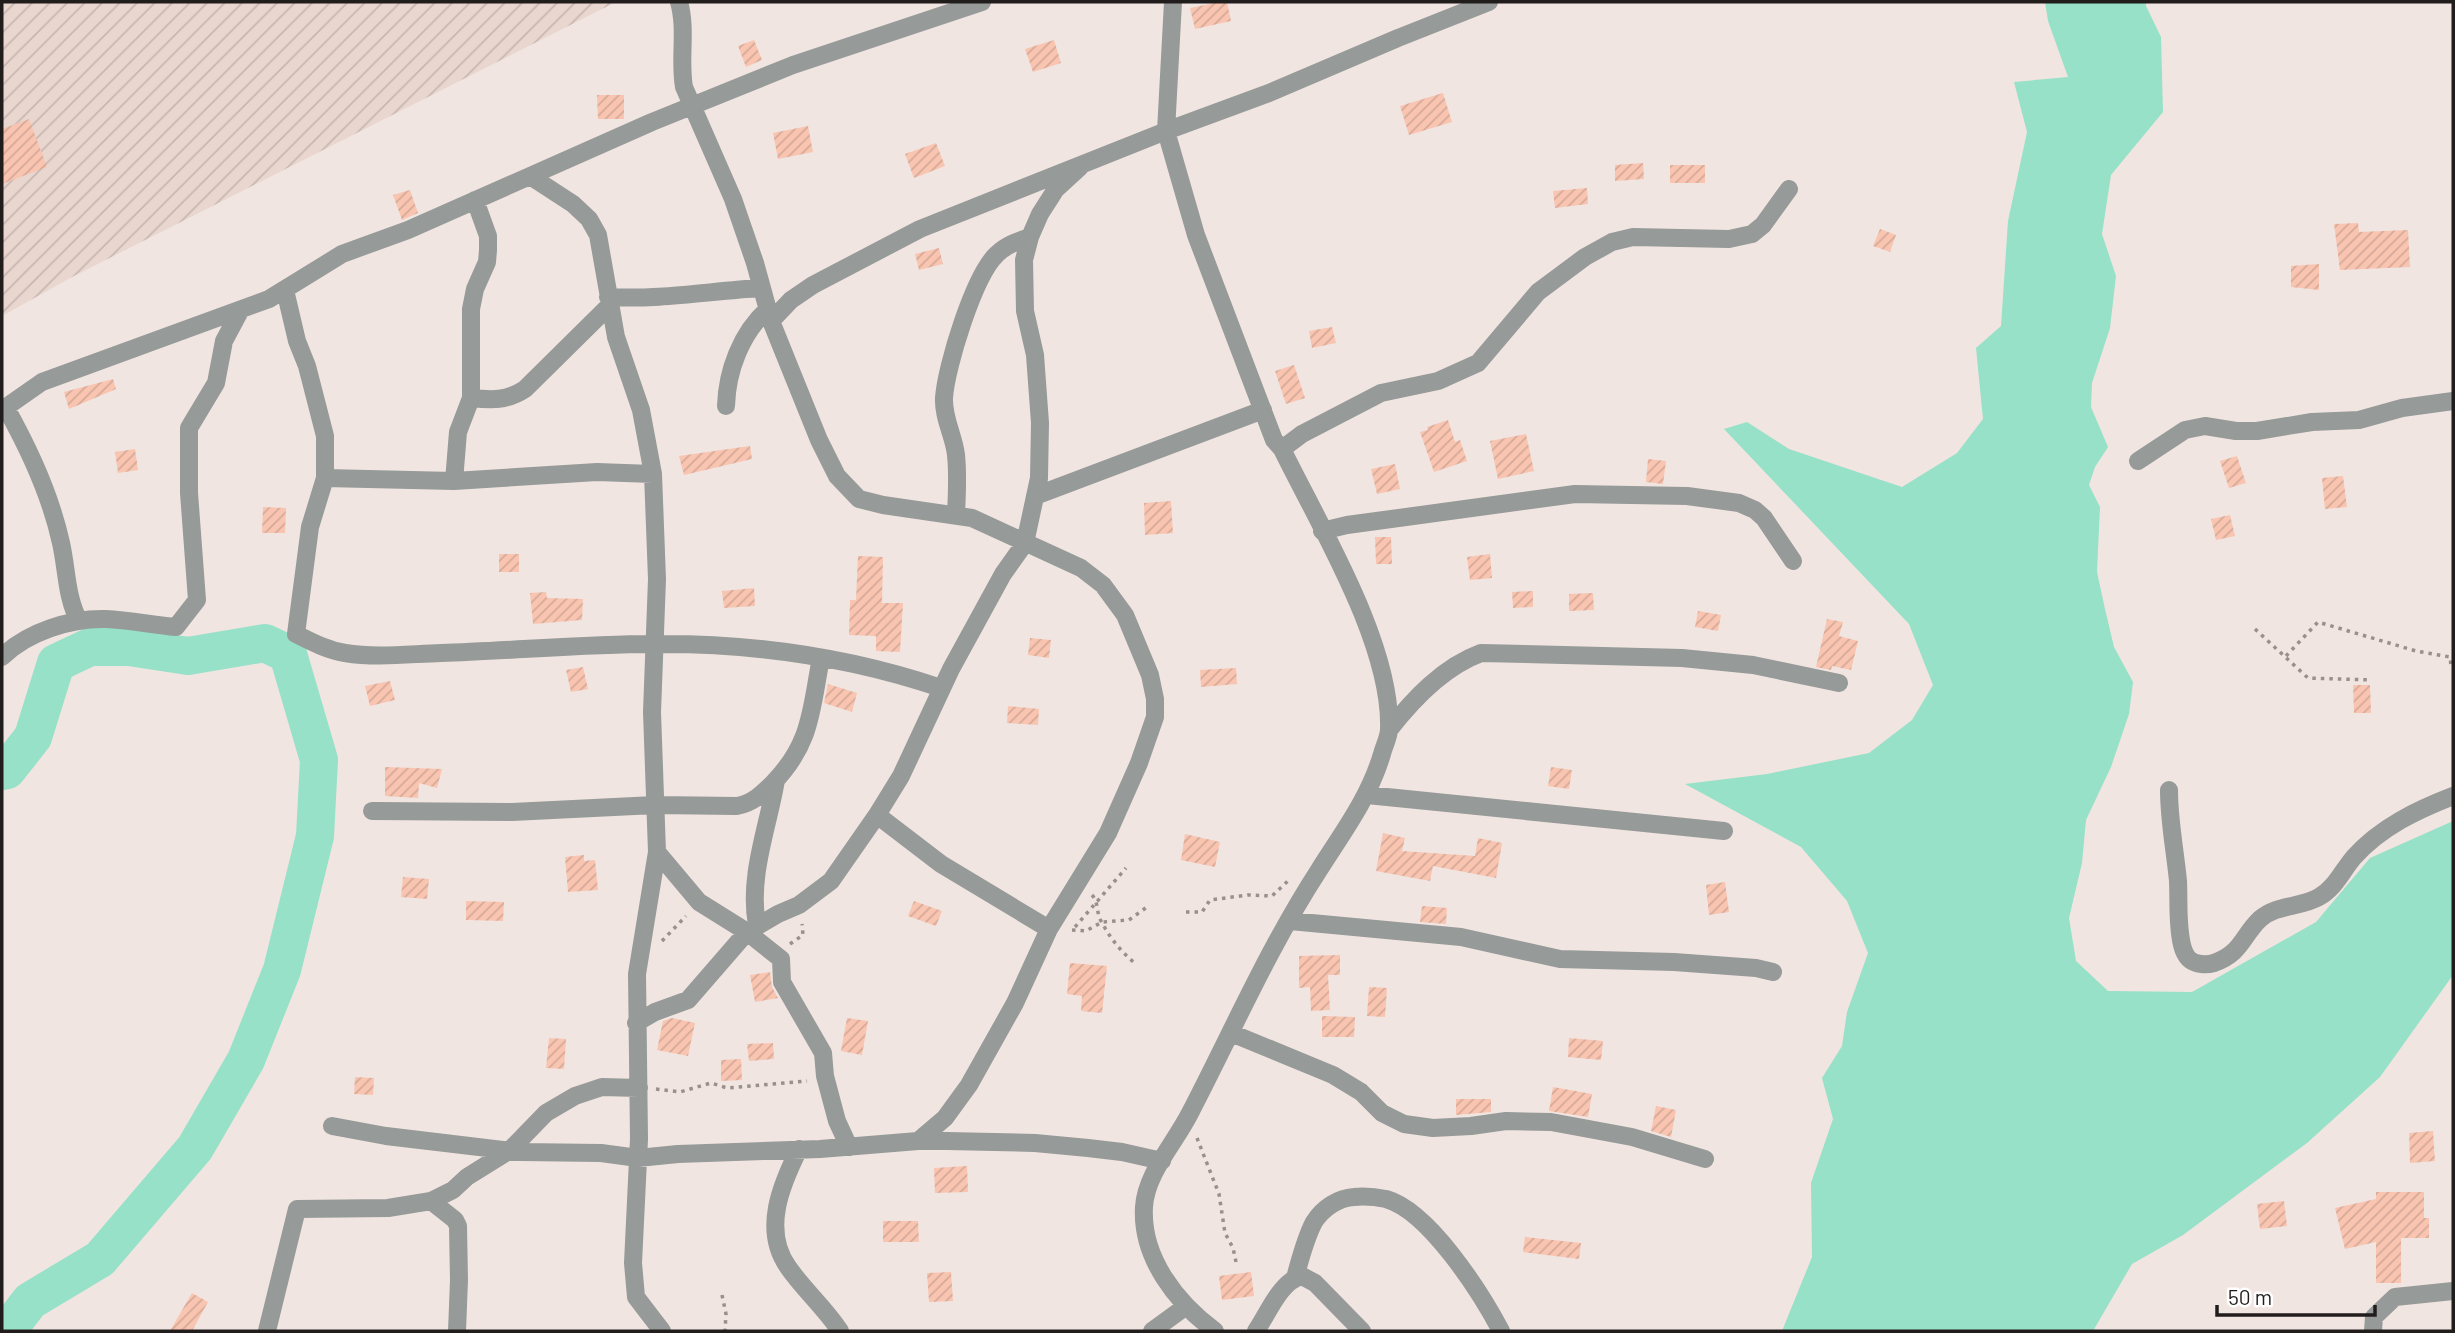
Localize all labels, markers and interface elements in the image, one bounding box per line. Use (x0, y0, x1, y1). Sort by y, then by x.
scale bar (2217, 1274, 2374, 1318)
text: 50 m (2228, 1284, 2272, 1309)

